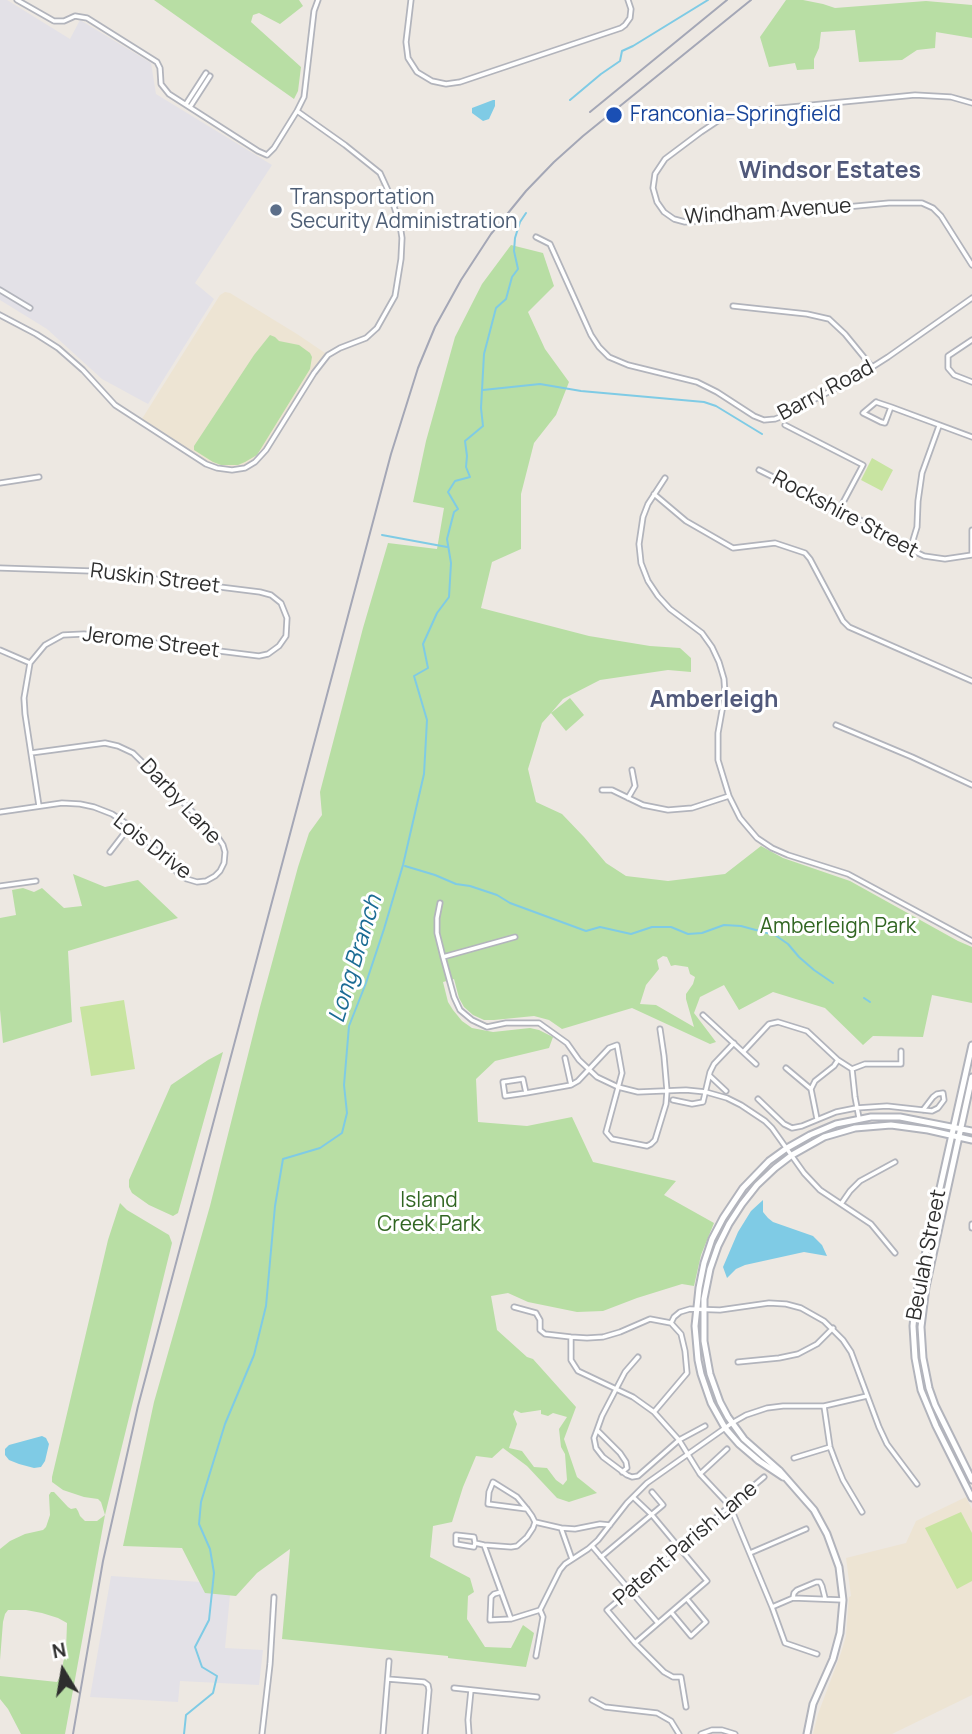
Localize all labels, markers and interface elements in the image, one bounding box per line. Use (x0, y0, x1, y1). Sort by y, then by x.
place label: Franconia–Springfield (630, 102, 841, 128)
marker: Franconia–Springfield (604, 105, 624, 125)
district label: Windsor Estates (739, 158, 921, 186)
place label: Transportation Security Administration (290, 185, 517, 235)
street label: Windham Avenue (684, 194, 852, 230)
marker: Transportation Security Administration (268, 202, 284, 218)
street label: Barry Road (774, 355, 878, 427)
street label: Rockshire Street (768, 466, 922, 564)
street label: Ruskin Street (89, 559, 221, 599)
street label: Jerome Street (81, 622, 221, 664)
district label: Amberleigh (650, 687, 778, 715)
street label: Darby Lane (134, 754, 226, 850)
street label: Lois Drive (108, 809, 196, 885)
water label: Long Branch (324, 892, 388, 1026)
park label: Amberleigh Park (760, 914, 916, 940)
park label: Island Creek Park (377, 1188, 481, 1238)
street label: Beulah Street (902, 1188, 952, 1322)
street label: Patent Parish Lane (609, 1476, 763, 1612)
north arrow (28, 1636, 98, 1706)
text: N (50, 1636, 68, 1664)

